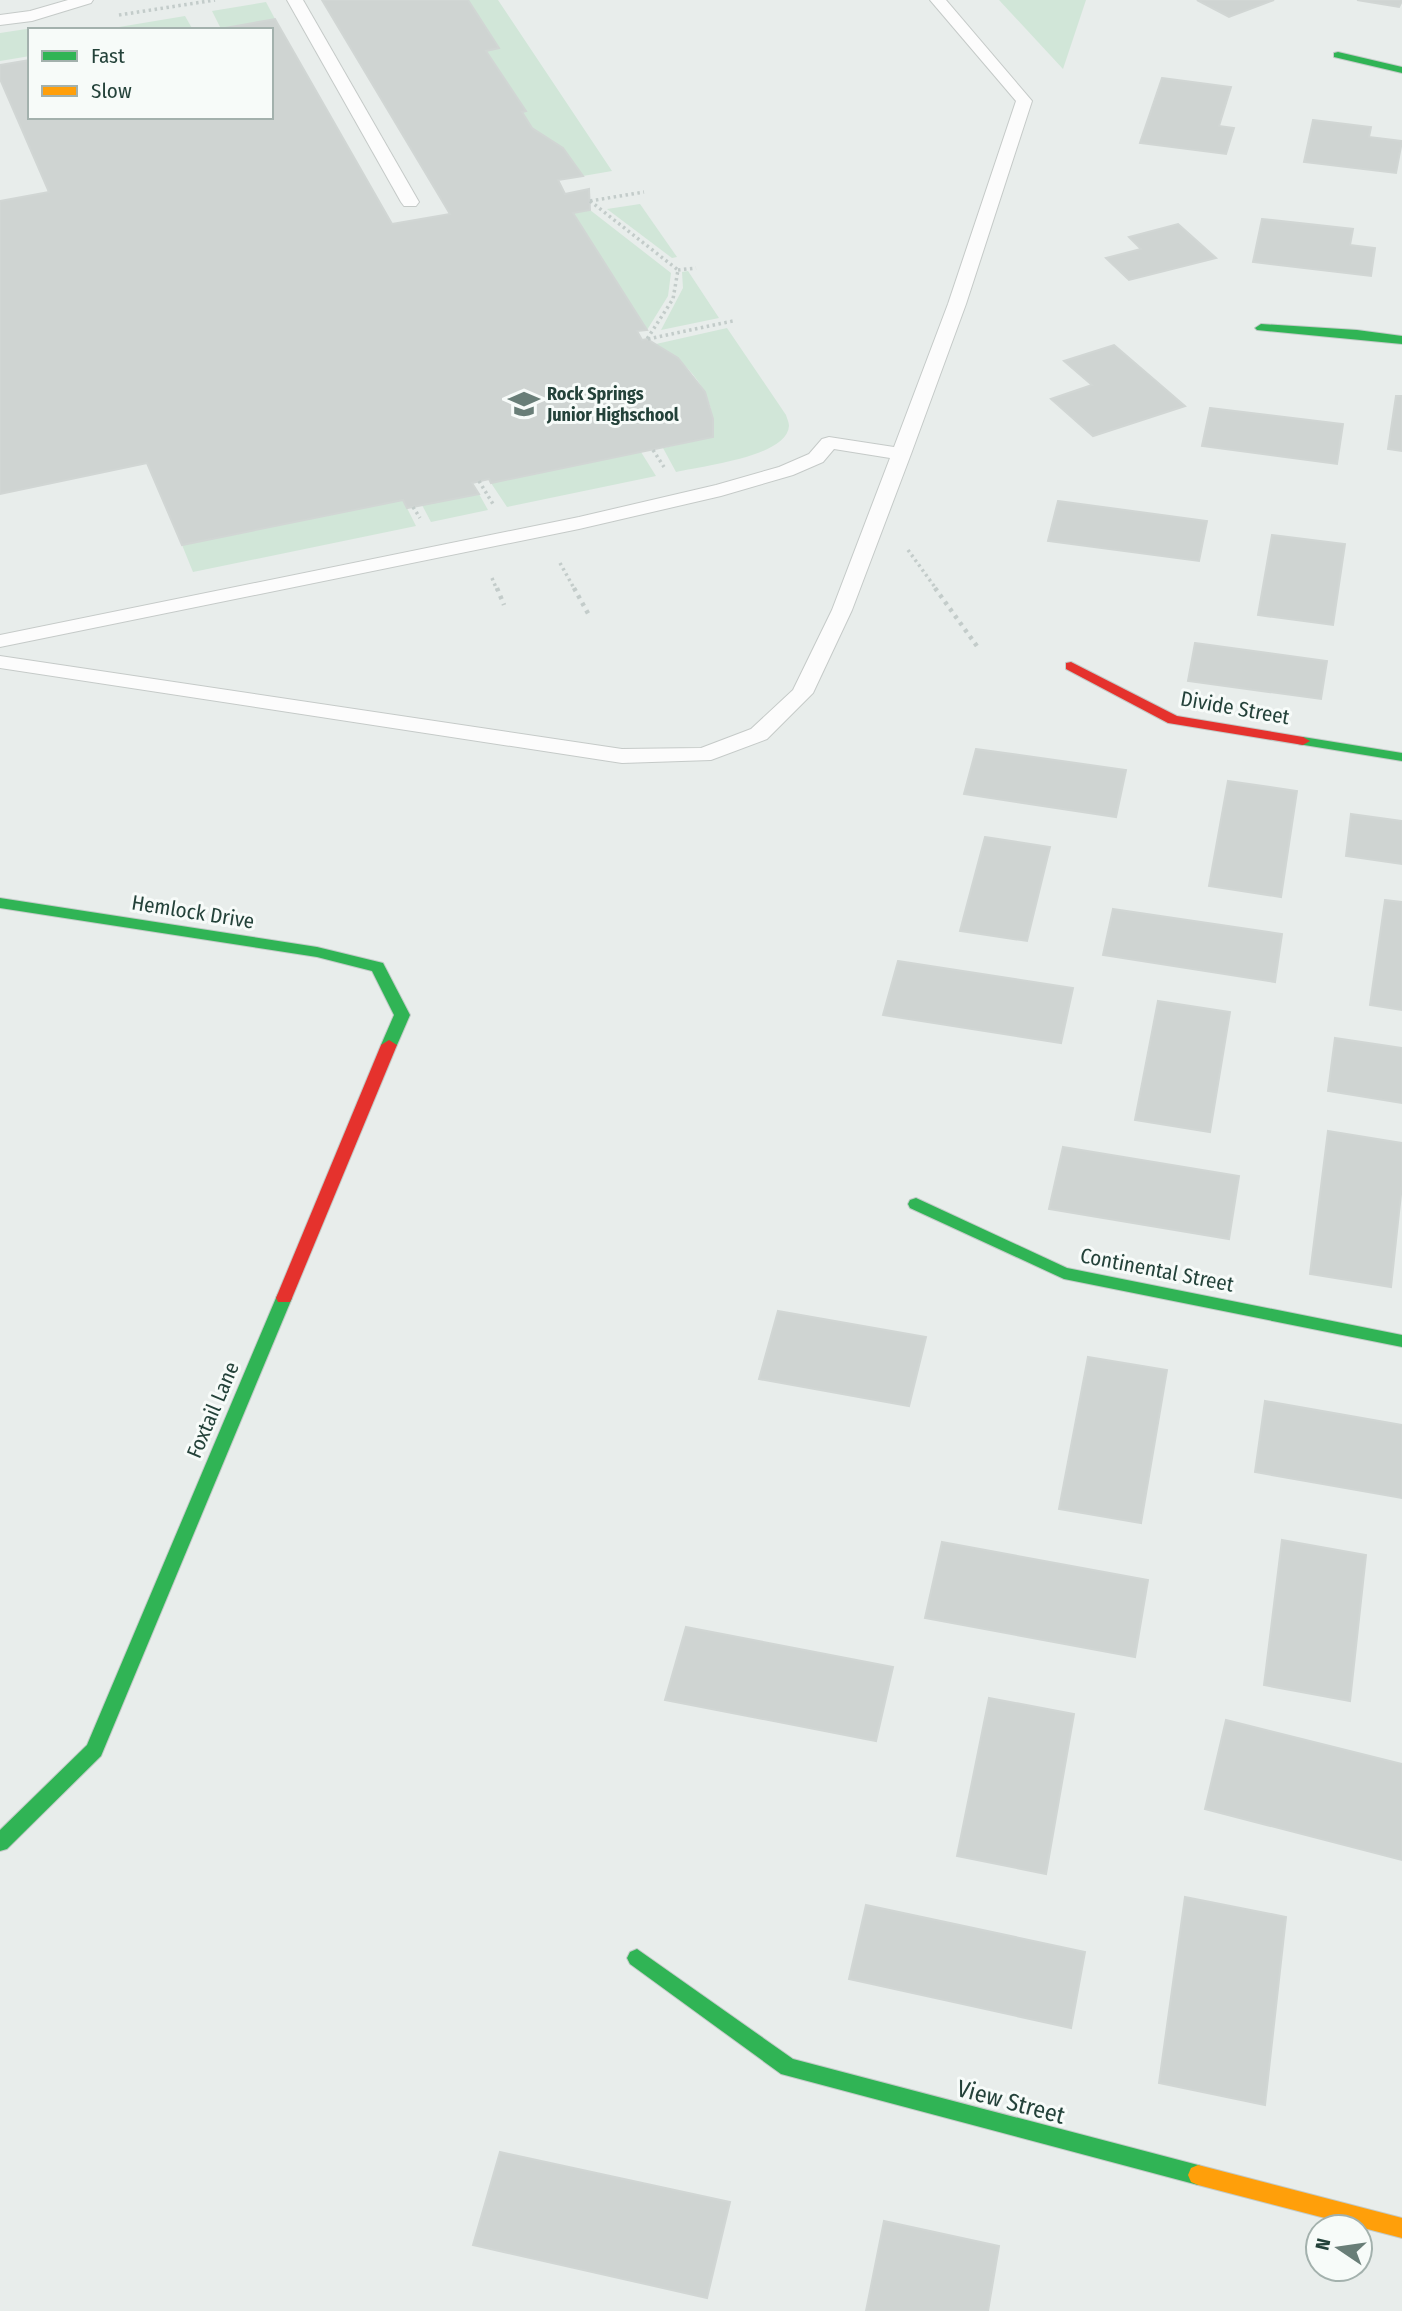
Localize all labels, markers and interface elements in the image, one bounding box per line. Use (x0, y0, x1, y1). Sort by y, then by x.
legend (28, 28, 273, 119)
text: Fast (91, 43, 125, 69)
text: Slow (91, 78, 132, 104)
place label: Rock Springs Junior Highschool (546, 383, 679, 426)
school or university icon: Rock Springs Junior Highschool (507, 387, 541, 421)
street label: Divide Street (1178, 686, 1292, 730)
street label: Hemlock Drive (130, 889, 256, 935)
street label: Continental Street (1078, 1242, 1236, 1298)
street label: Foxtail Lane (181, 1358, 245, 1462)
street label: View Street (954, 2074, 1068, 2130)
north arrow (1304, 2213, 1374, 2283)
text: N (1310, 2236, 1335, 2252)

